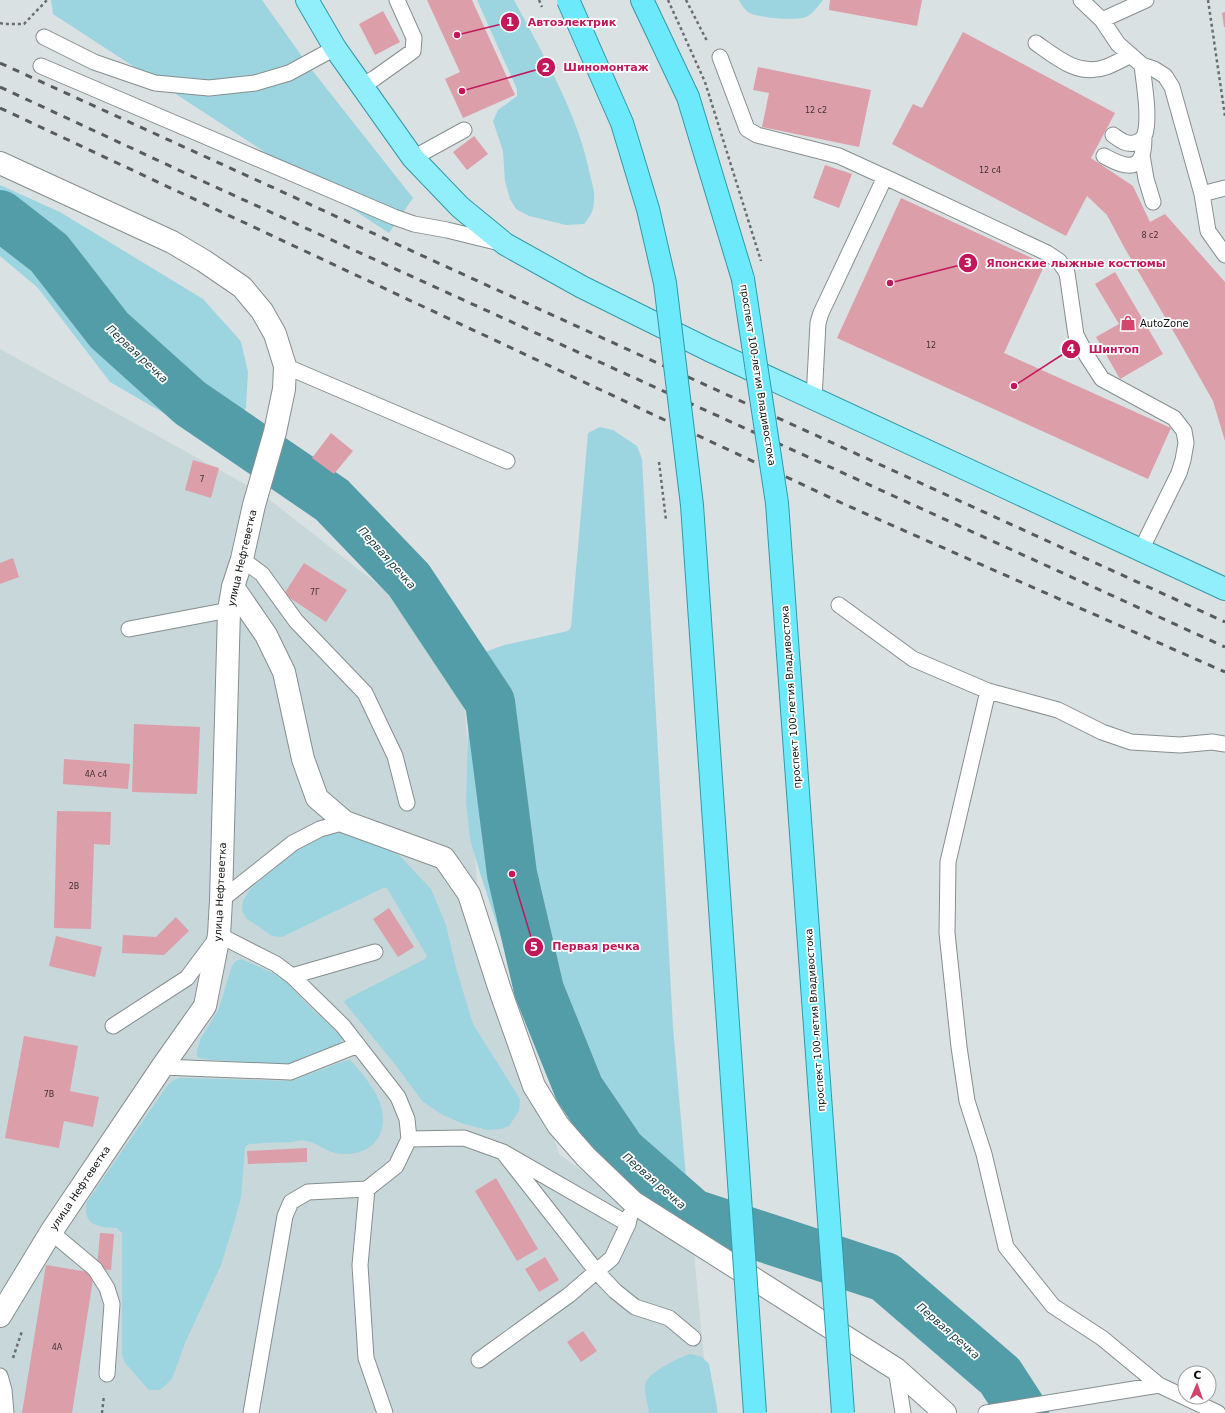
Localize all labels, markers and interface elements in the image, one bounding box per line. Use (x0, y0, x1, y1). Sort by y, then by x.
callout: Автоэлектрик (500, 10, 625, 33)
text: 1 (506, 15, 514, 29)
text: Автоэлектрик (528, 16, 617, 29)
callout: Шиномонтаж (536, 56, 657, 79)
text: 2 (542, 61, 550, 75)
text: Шиномонтаж (563, 61, 649, 74)
house number: 12 с2 (805, 106, 827, 115)
house number: 12 с4 (979, 166, 1001, 175)
house number: 8 с2 (1141, 231, 1159, 240)
callout: Японские лыжные костюмы (958, 251, 1174, 274)
text: 3 (964, 256, 972, 270)
text: Японские лыжные костюмы (986, 257, 1166, 270)
street label: проспект 100-летия Владивостока (738, 284, 778, 466)
shop icon: AutoZone (1119, 314, 1137, 332)
place label: AutoZone (1140, 318, 1189, 329)
water label: Первая речка (104, 322, 171, 386)
callout: Шинтоп (1061, 337, 1147, 360)
house number: 12 (926, 341, 936, 350)
text: 4 (1067, 342, 1075, 356)
text: Шинтоп (1089, 343, 1139, 356)
house number: 7 (199, 475, 205, 484)
street label: улица Нефтеветка (225, 508, 259, 608)
water label: Первая речка (356, 524, 418, 592)
house number: 7Г (310, 588, 320, 597)
street label: проспект 100-летия Владивостока (779, 605, 803, 789)
house number: 4А с4 (85, 770, 107, 779)
street label: улица Нефтеветка (212, 842, 228, 942)
house number: 2В (69, 882, 79, 891)
street label: проспект 100-летия Владивостока (803, 928, 827, 1112)
callout: Первая речка (524, 935, 647, 958)
text: 5 (530, 940, 538, 954)
text: Первая речка (552, 940, 640, 953)
house number: 7В (44, 1090, 54, 1099)
street label: улица Нефтеветка (48, 1144, 112, 1232)
water label: Первая речка (620, 1150, 688, 1212)
water label: Первая речка (914, 1300, 982, 1362)
house number: 4А (52, 1343, 63, 1352)
north arrow (1177, 1365, 1217, 1405)
text: С (1193, 1369, 1202, 1382)

